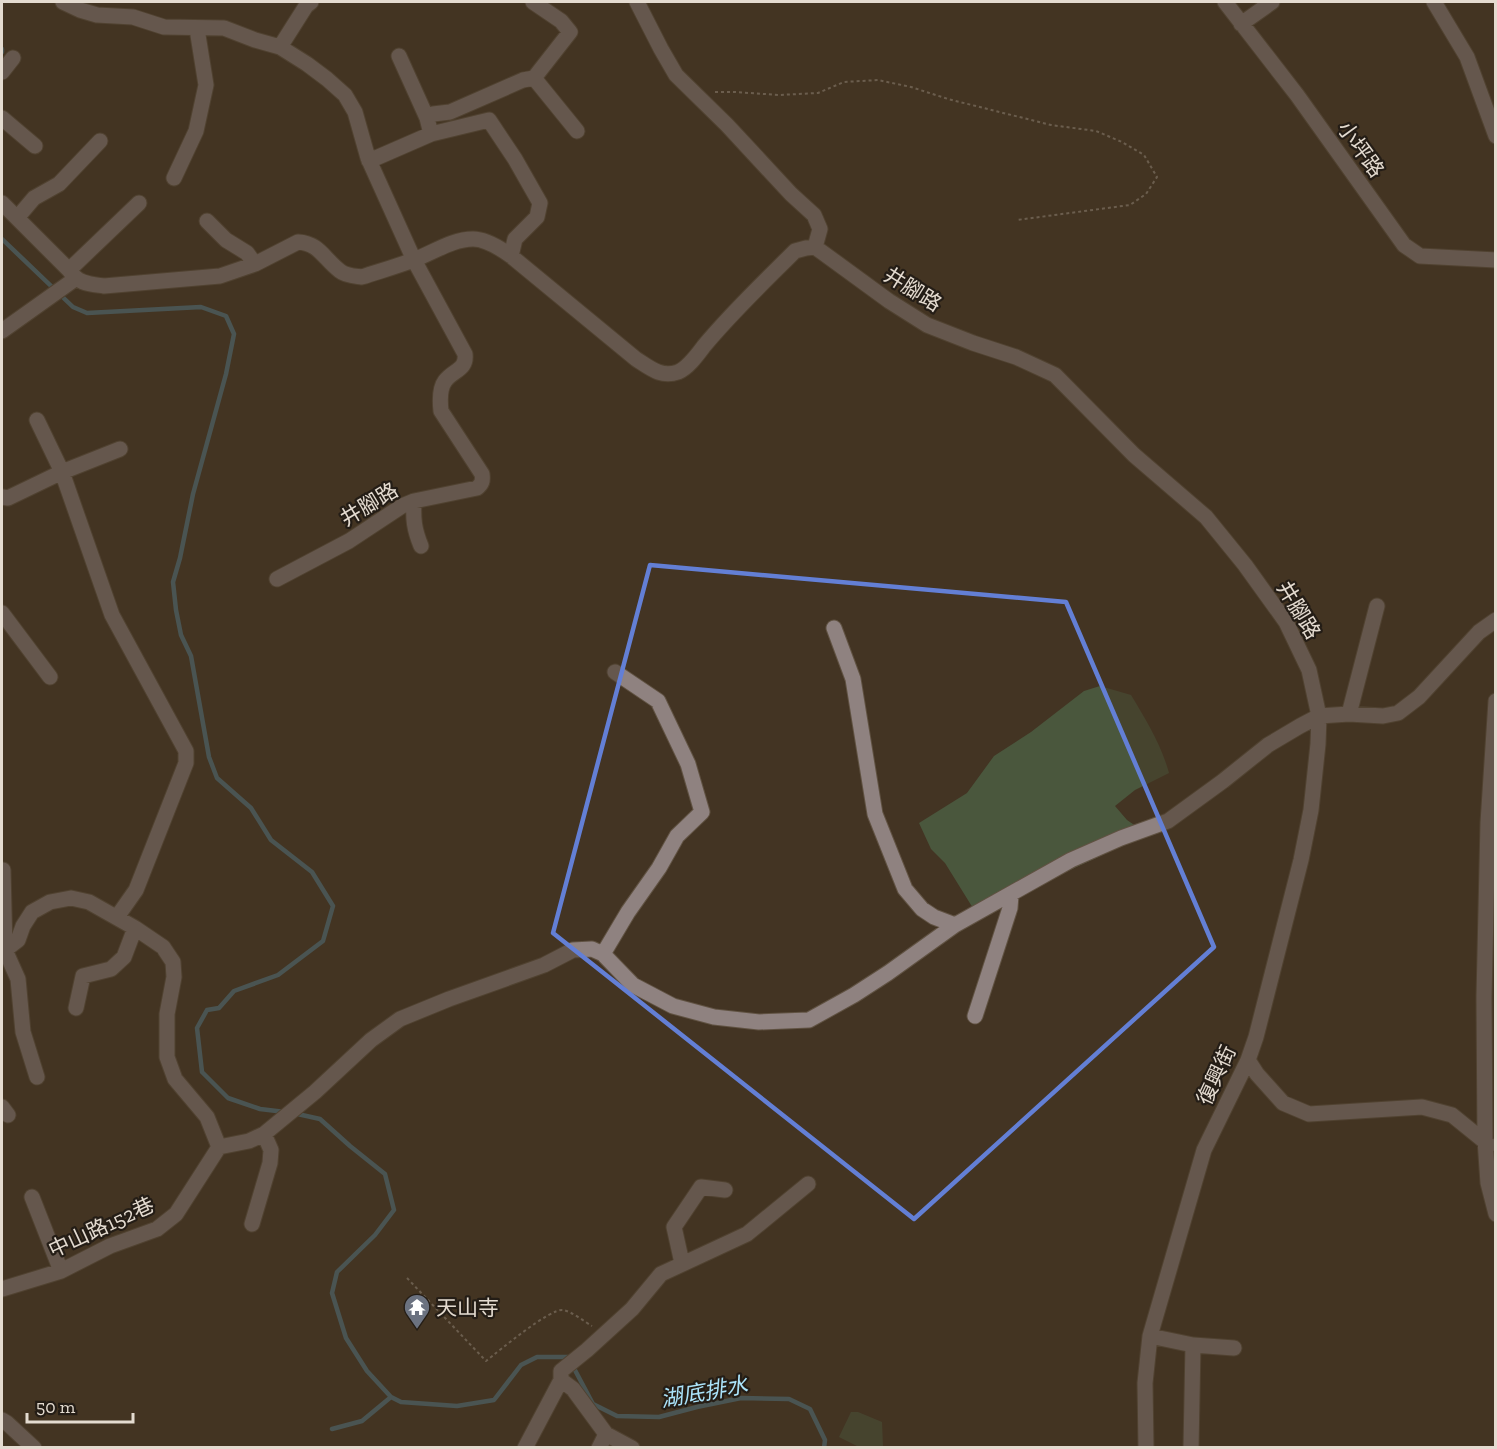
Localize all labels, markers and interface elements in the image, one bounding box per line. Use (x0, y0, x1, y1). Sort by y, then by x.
street label: 小坪路 (1332, 116, 1390, 182)
street label: 井腳路 (880, 262, 946, 316)
street label: 井腳路 (336, 477, 402, 531)
street label: 井腳路 (1272, 577, 1326, 643)
street label: 復興街 (1191, 1041, 1241, 1109)
street label: 中山路152巷 (44, 1192, 158, 1262)
temple icon: 天山寺 (402, 1292, 432, 1330)
place label: 天山寺 (436, 1295, 499, 1320)
water label: 湖底排水 (658, 1371, 751, 1413)
scale bar (27, 1386, 134, 1424)
text: 50 m (36, 1396, 76, 1418)

